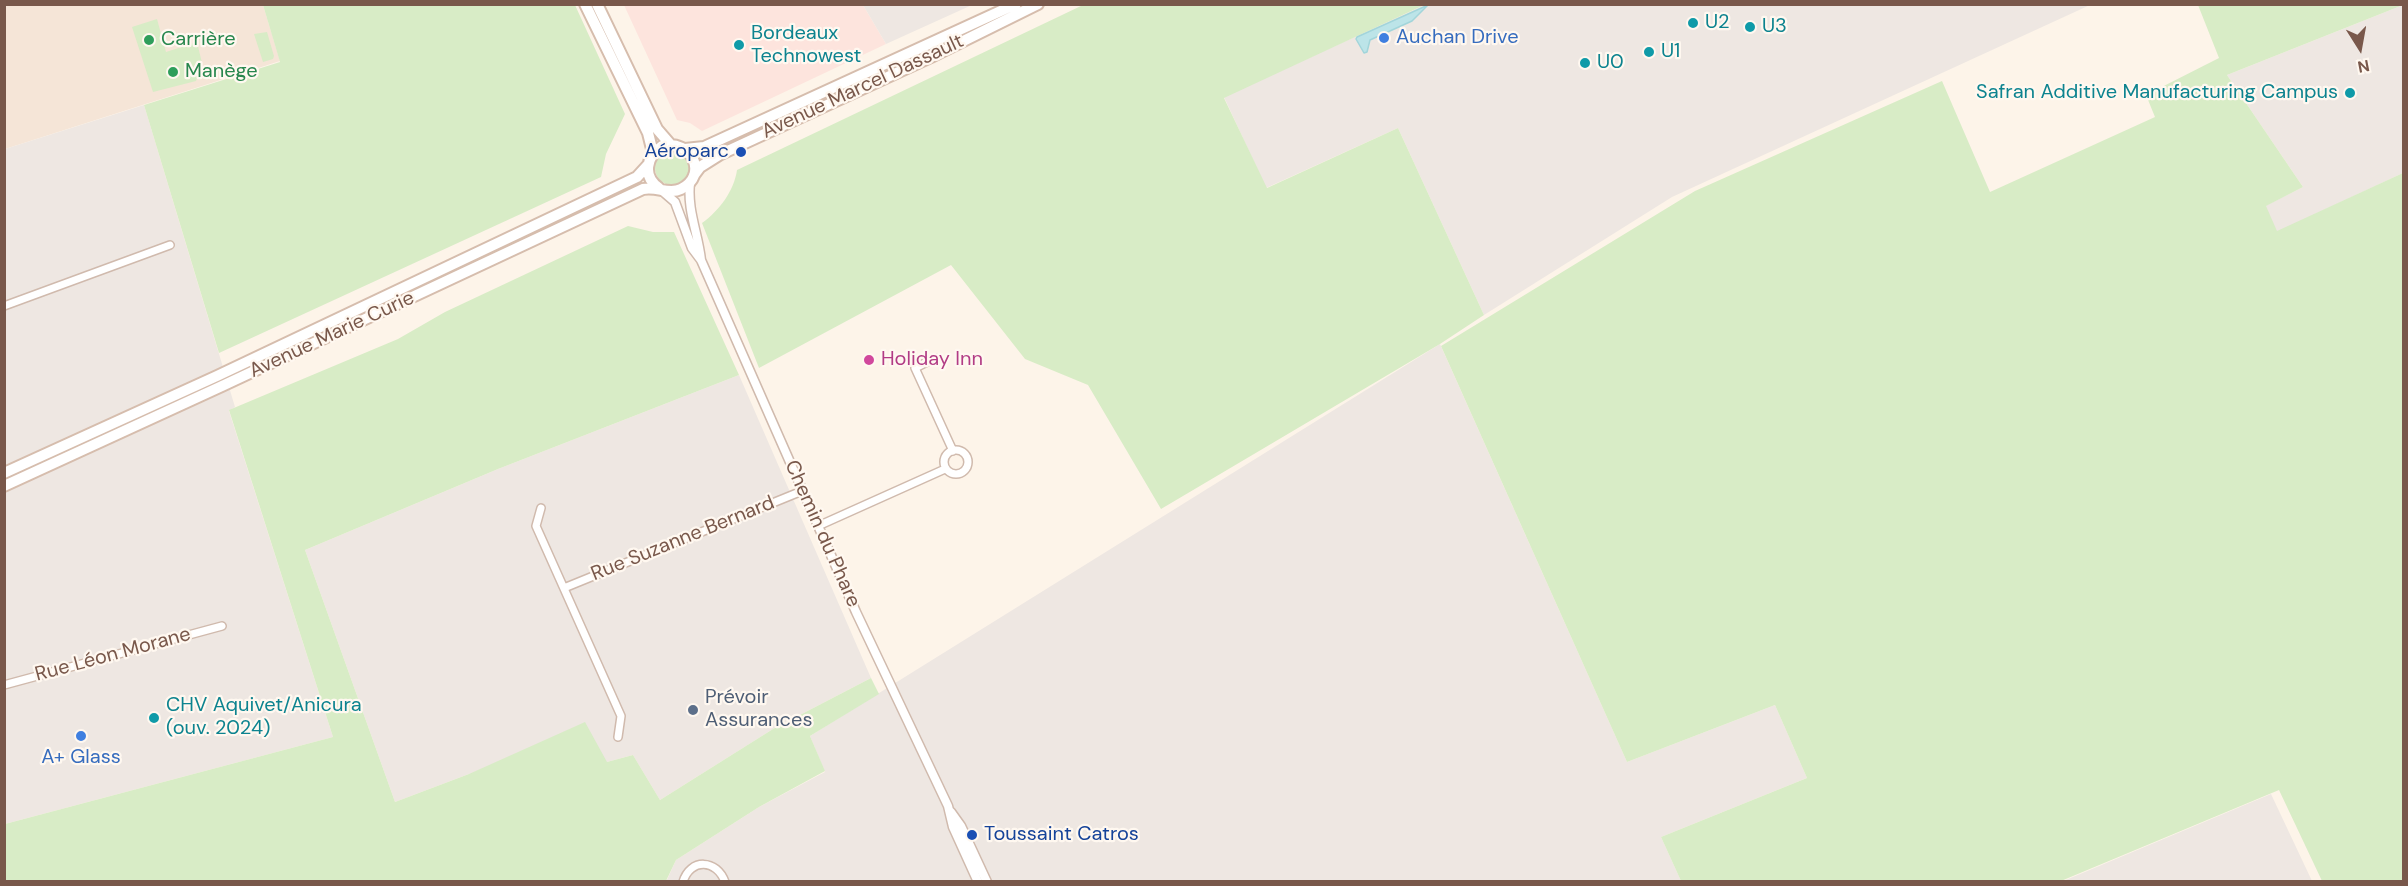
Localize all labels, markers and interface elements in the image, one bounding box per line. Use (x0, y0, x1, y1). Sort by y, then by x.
place label: U2 (1705, 11, 1730, 35)
place label: U3 (1762, 15, 1787, 39)
marker: U2 (1686, 16, 1700, 30)
north arrow (2330, 18, 2390, 78)
marker: U3 (1743, 20, 1757, 34)
place label: Bordeaux Technowest (751, 22, 861, 69)
place label: Auchan Drive (1396, 26, 1518, 50)
place label: Carrière (161, 28, 236, 52)
street label: Avenue Marcel Dassault (758, 30, 968, 144)
marker: Auchan Drive (1377, 31, 1391, 45)
marker: Carrière (142, 33, 156, 47)
marker: Bordeaux Technowest (732, 38, 746, 52)
place label: U1 (1661, 40, 1680, 64)
marker: U1 (1642, 45, 1656, 59)
place label: U0 (1597, 51, 1624, 75)
text: N (2356, 55, 2371, 78)
marker: U0 (1578, 56, 1592, 70)
place label: Manège (185, 60, 258, 84)
marker: Manège (166, 65, 180, 79)
place label: Safran Additive Manufacturing Campus (1976, 81, 2338, 105)
marker: Safran Additive Manufacturing Campus (2343, 86, 2357, 100)
place label: Aéroparc (644, 140, 729, 164)
marker: Aéroparc (734, 145, 748, 159)
street label: Avenue Marie Curie (246, 286, 418, 384)
place label: Holiday Inn (881, 348, 983, 372)
marker: Holiday Inn (862, 353, 876, 367)
street label: Chemin du Phare (779, 457, 865, 611)
street label: Rue Suzanne Bernard (588, 491, 778, 587)
street label: Rue Léon Morane (33, 623, 193, 687)
place label: Prévoir Assurances (705, 686, 812, 733)
place label: CHV Aquivet/Anicura (ouv. 2024) (166, 694, 362, 741)
marker: Prévoir Assurances (686, 703, 700, 717)
marker: CHV Aquivet/Anicura (ouv. 2024) (147, 711, 161, 725)
marker: A+ Glass (74, 729, 88, 743)
place label: A+ Glass (41, 746, 121, 770)
place label: Toussaint Catros (984, 823, 1139, 847)
marker: Toussaint Catros (965, 828, 979, 842)

